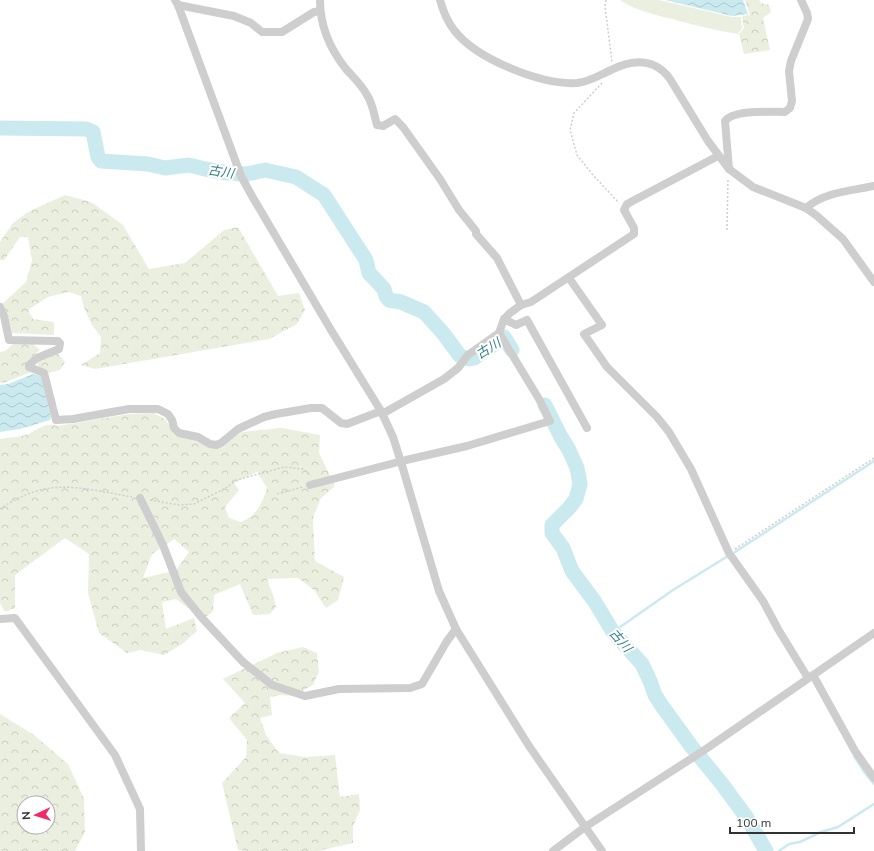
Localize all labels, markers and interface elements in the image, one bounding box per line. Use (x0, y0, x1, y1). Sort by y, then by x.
water label: 古川 (207, 161, 237, 181)
water label: 古川 (473, 333, 505, 362)
water label: 古川 (606, 625, 637, 657)
north arrow (16, 795, 56, 835)
scale bar (730, 809, 854, 835)
text: N (19, 811, 33, 820)
text: 100 m (736, 815, 771, 830)

